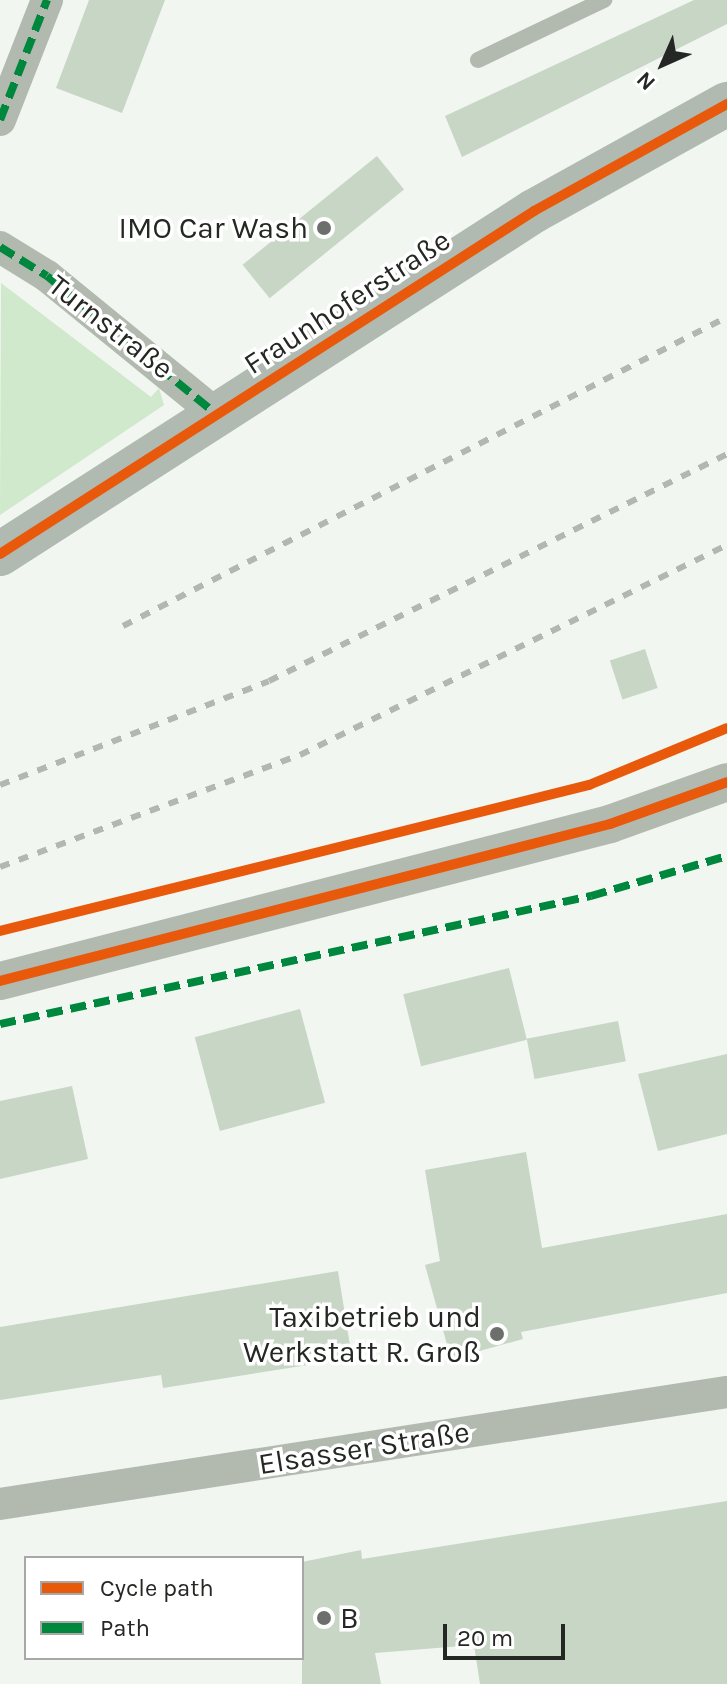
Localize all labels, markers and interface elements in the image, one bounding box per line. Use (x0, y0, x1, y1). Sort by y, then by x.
north arrow (623, 24, 703, 104)
text: N (631, 66, 661, 96)
place label: IMO Car Wash (119, 210, 308, 246)
marker: IMO Car Wash (315, 219, 333, 237)
street label: Fraunhoferstraße (237, 222, 457, 382)
street label: Turnstraße (41, 267, 181, 387)
place label: Taxibetrieb und Werkstatt R. Groß (243, 1299, 481, 1370)
marker: Taxibetrieb und Werkstatt R. Groß (488, 1325, 506, 1343)
street label: Elsasser Straße (256, 1414, 472, 1482)
legend (24, 1556, 304, 1660)
text: Cycle path (100, 1574, 214, 1602)
place label: B (340, 1600, 359, 1636)
scale bar (447, 1608, 569, 1658)
marker: B (315, 1609, 333, 1627)
text: Path (100, 1614, 150, 1642)
text: 20 m (457, 1624, 513, 1652)

